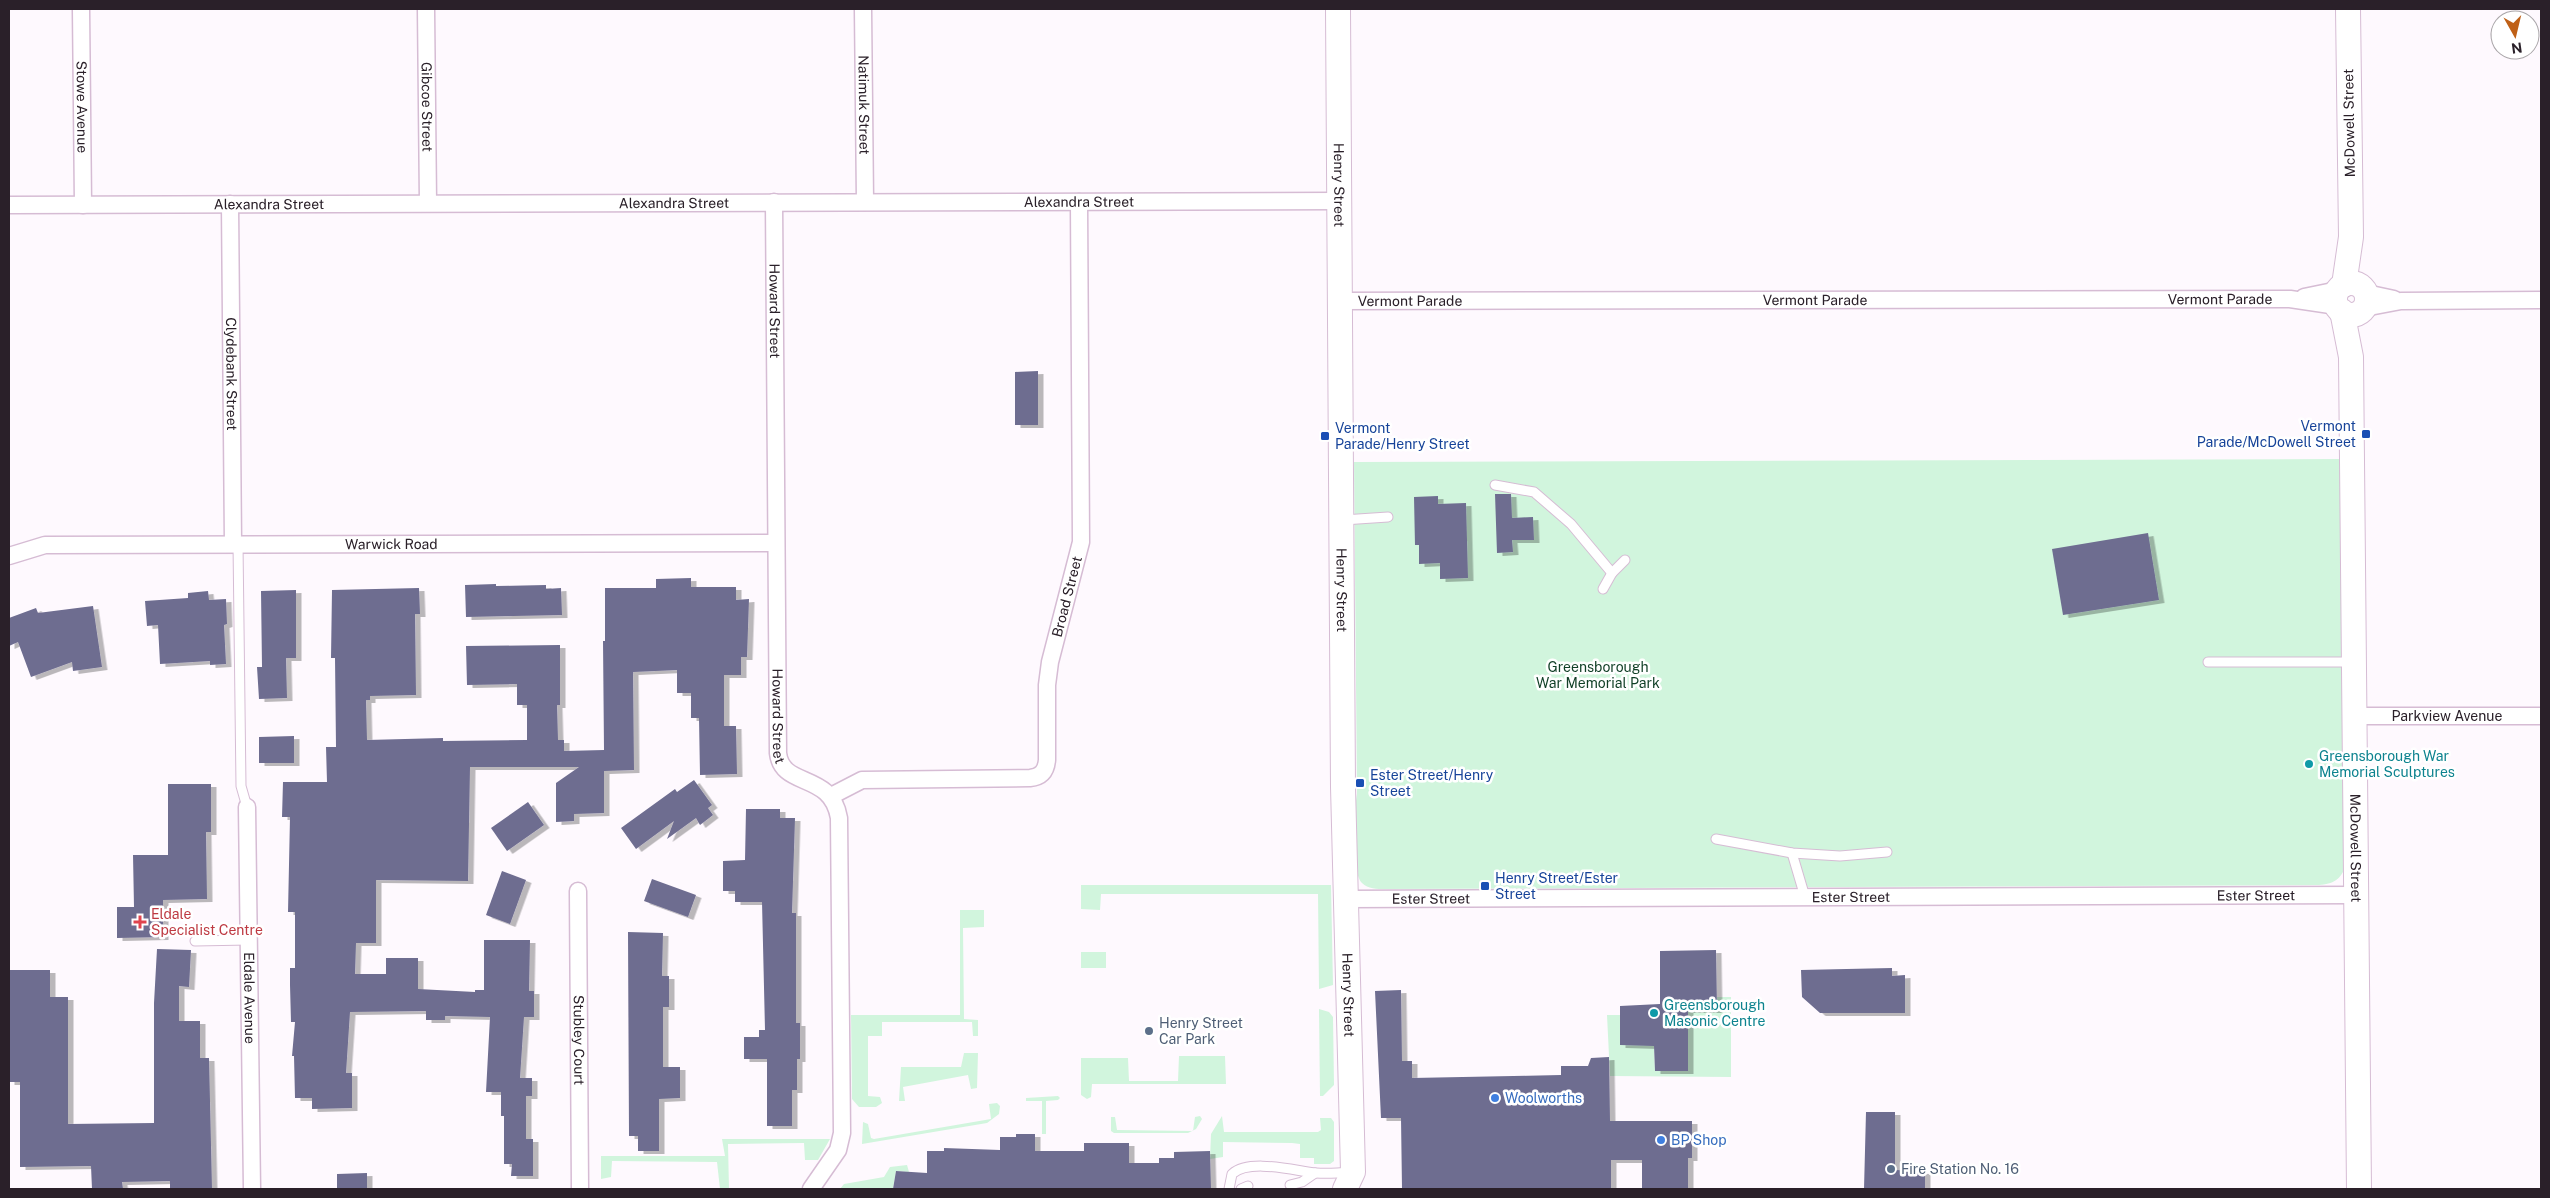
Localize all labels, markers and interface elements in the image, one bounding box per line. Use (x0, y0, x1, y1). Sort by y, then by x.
north arrow (2490, 10, 2540, 60)
text: N (2510, 39, 2523, 57)
street label: Natimuk Street (855, 55, 873, 155)
street label: Stowe Avenue (74, 61, 90, 153)
street label: Gibcoe Street (419, 62, 435, 152)
street label: McDowell Street (2340, 69, 2358, 177)
street label: Henry Street (1331, 143, 1347, 227)
street label: Alexandra Street (1024, 194, 1134, 210)
street label: Alexandra Street (619, 195, 729, 211)
street label: Alexandra Street (214, 196, 324, 212)
street label: Howard Street (766, 263, 783, 359)
street label: Vermont Parade (2168, 291, 2272, 307)
street label: Vermont Parade (1763, 292, 1867, 308)
street label: Vermont Parade (1358, 293, 1462, 309)
street label: Clydebank Street (223, 317, 240, 431)
place label: Vermont Parade/McDowell Street (2197, 418, 2356, 450)
place label: Vermont Parade/Henry Street (1335, 420, 1470, 452)
marker: Vermont Parade/McDowell Street (2360, 428, 2372, 440)
marker: Vermont Parade/Henry Street (1319, 430, 1331, 442)
street label: Warwick Road (345, 536, 438, 552)
street label: Henry Street (1333, 548, 1350, 632)
street label: Broad Street (1049, 554, 1085, 639)
park label: Greensborough War Memorial Park (1536, 659, 1660, 691)
street label: Howard Street (769, 668, 788, 766)
street label: Parkview Avenue (2392, 708, 2503, 724)
place label: Greensborough War Memorial Sculptures (2319, 748, 2455, 780)
marker: Greensborough War Memorial Sculptures (2303, 758, 2315, 770)
place label: Ester Street/Henry Street (1370, 767, 1494, 799)
marker: Ester Street/Henry Street (1354, 777, 1366, 789)
street label: McDowell Street (2347, 794, 2364, 903)
place label: Henry Street/Ester Street (1495, 870, 1618, 902)
marker: Henry Street/Ester Street (1479, 880, 1491, 892)
street label: Ester Street (2217, 887, 2295, 904)
street label: Ester Street (1812, 889, 1890, 905)
street label: Ester Street (1392, 891, 1470, 907)
place label: Eldale Specialist Centre (151, 906, 263, 938)
marker: Eldale Specialist Centre (133, 915, 147, 929)
street label: Eldale Avenue (241, 952, 258, 1044)
street label: Henry Street (1339, 953, 1357, 1037)
street label: Stubley Court (571, 995, 587, 1085)
place label: Greensborough Masonic Centre (1664, 997, 1766, 1029)
marker: Greensborough Masonic Centre (1648, 1007, 1660, 1019)
place label: Henry Street Car Park (1159, 1015, 1243, 1047)
marker: Henry Street Car Park (1143, 1025, 1155, 1037)
place label: Woolworths (1505, 1090, 1582, 1106)
marker: Woolworths (1489, 1092, 1501, 1104)
place label: BP Shop (1671, 1132, 1727, 1148)
marker: BP Shop (1655, 1134, 1667, 1146)
place label: Fire Station No. 16 (1901, 1161, 2019, 1177)
marker: Fire Station No. 16 (1885, 1163, 1897, 1175)

